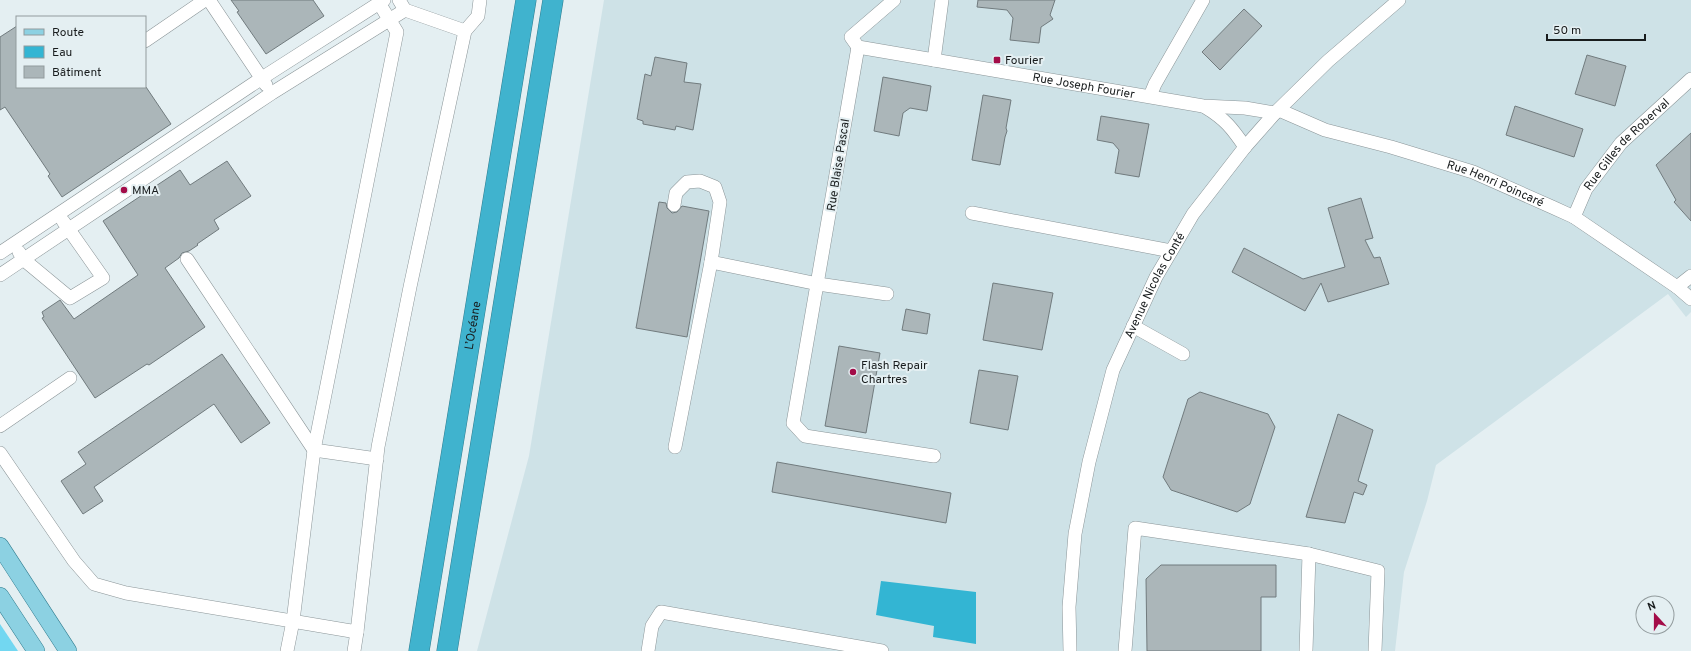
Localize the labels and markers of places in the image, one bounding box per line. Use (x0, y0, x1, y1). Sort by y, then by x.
place label: Fourier (1005, 53, 1044, 69)
marker: Fourier (992, 55, 1002, 65)
place label: MMA (132, 183, 159, 199)
marker: MMA (119, 185, 129, 195)
place label: Flash Repair Chartres (861, 358, 928, 388)
marker: Flash Repair Chartres (848, 367, 858, 377)

